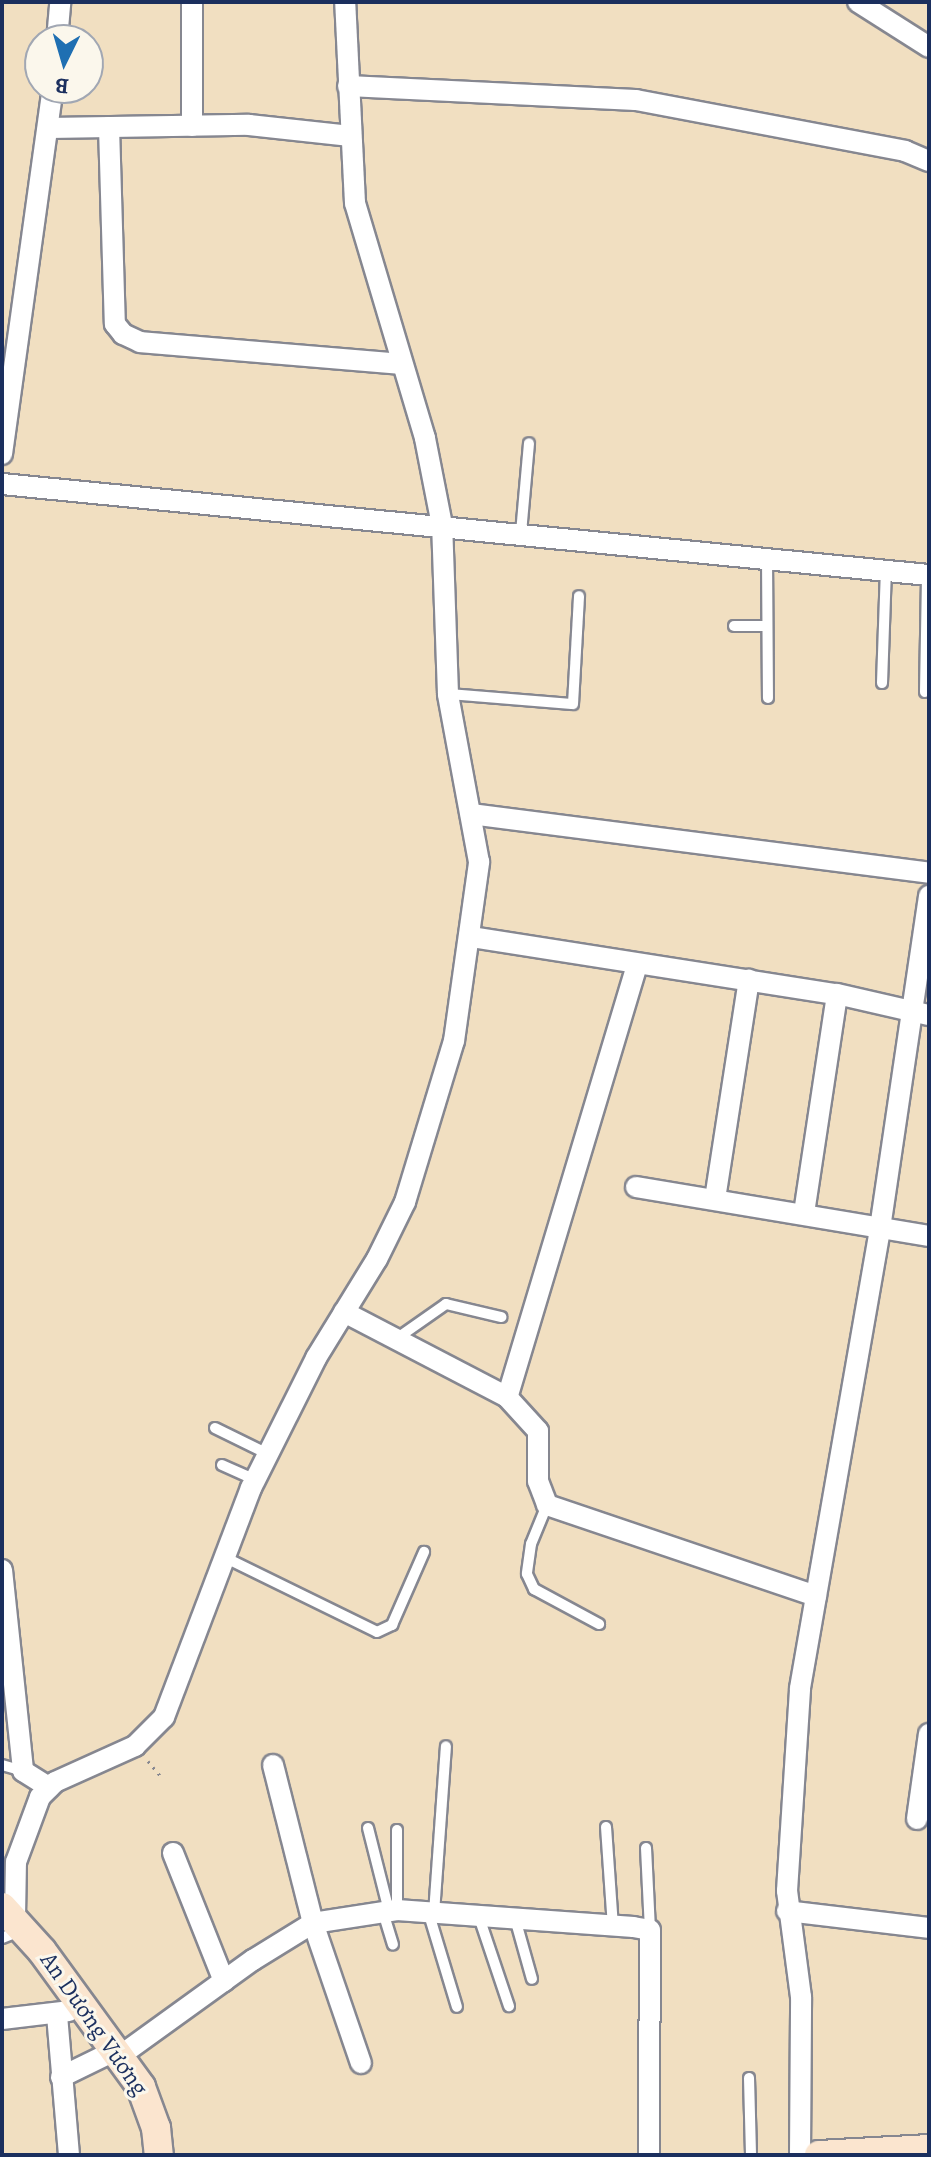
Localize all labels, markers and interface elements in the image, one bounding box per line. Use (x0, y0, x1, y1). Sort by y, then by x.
north arrow (24, 24, 104, 104)
text: B (54, 70, 70, 101)
street label: An Dương Vương (34, 1947, 154, 2101)

